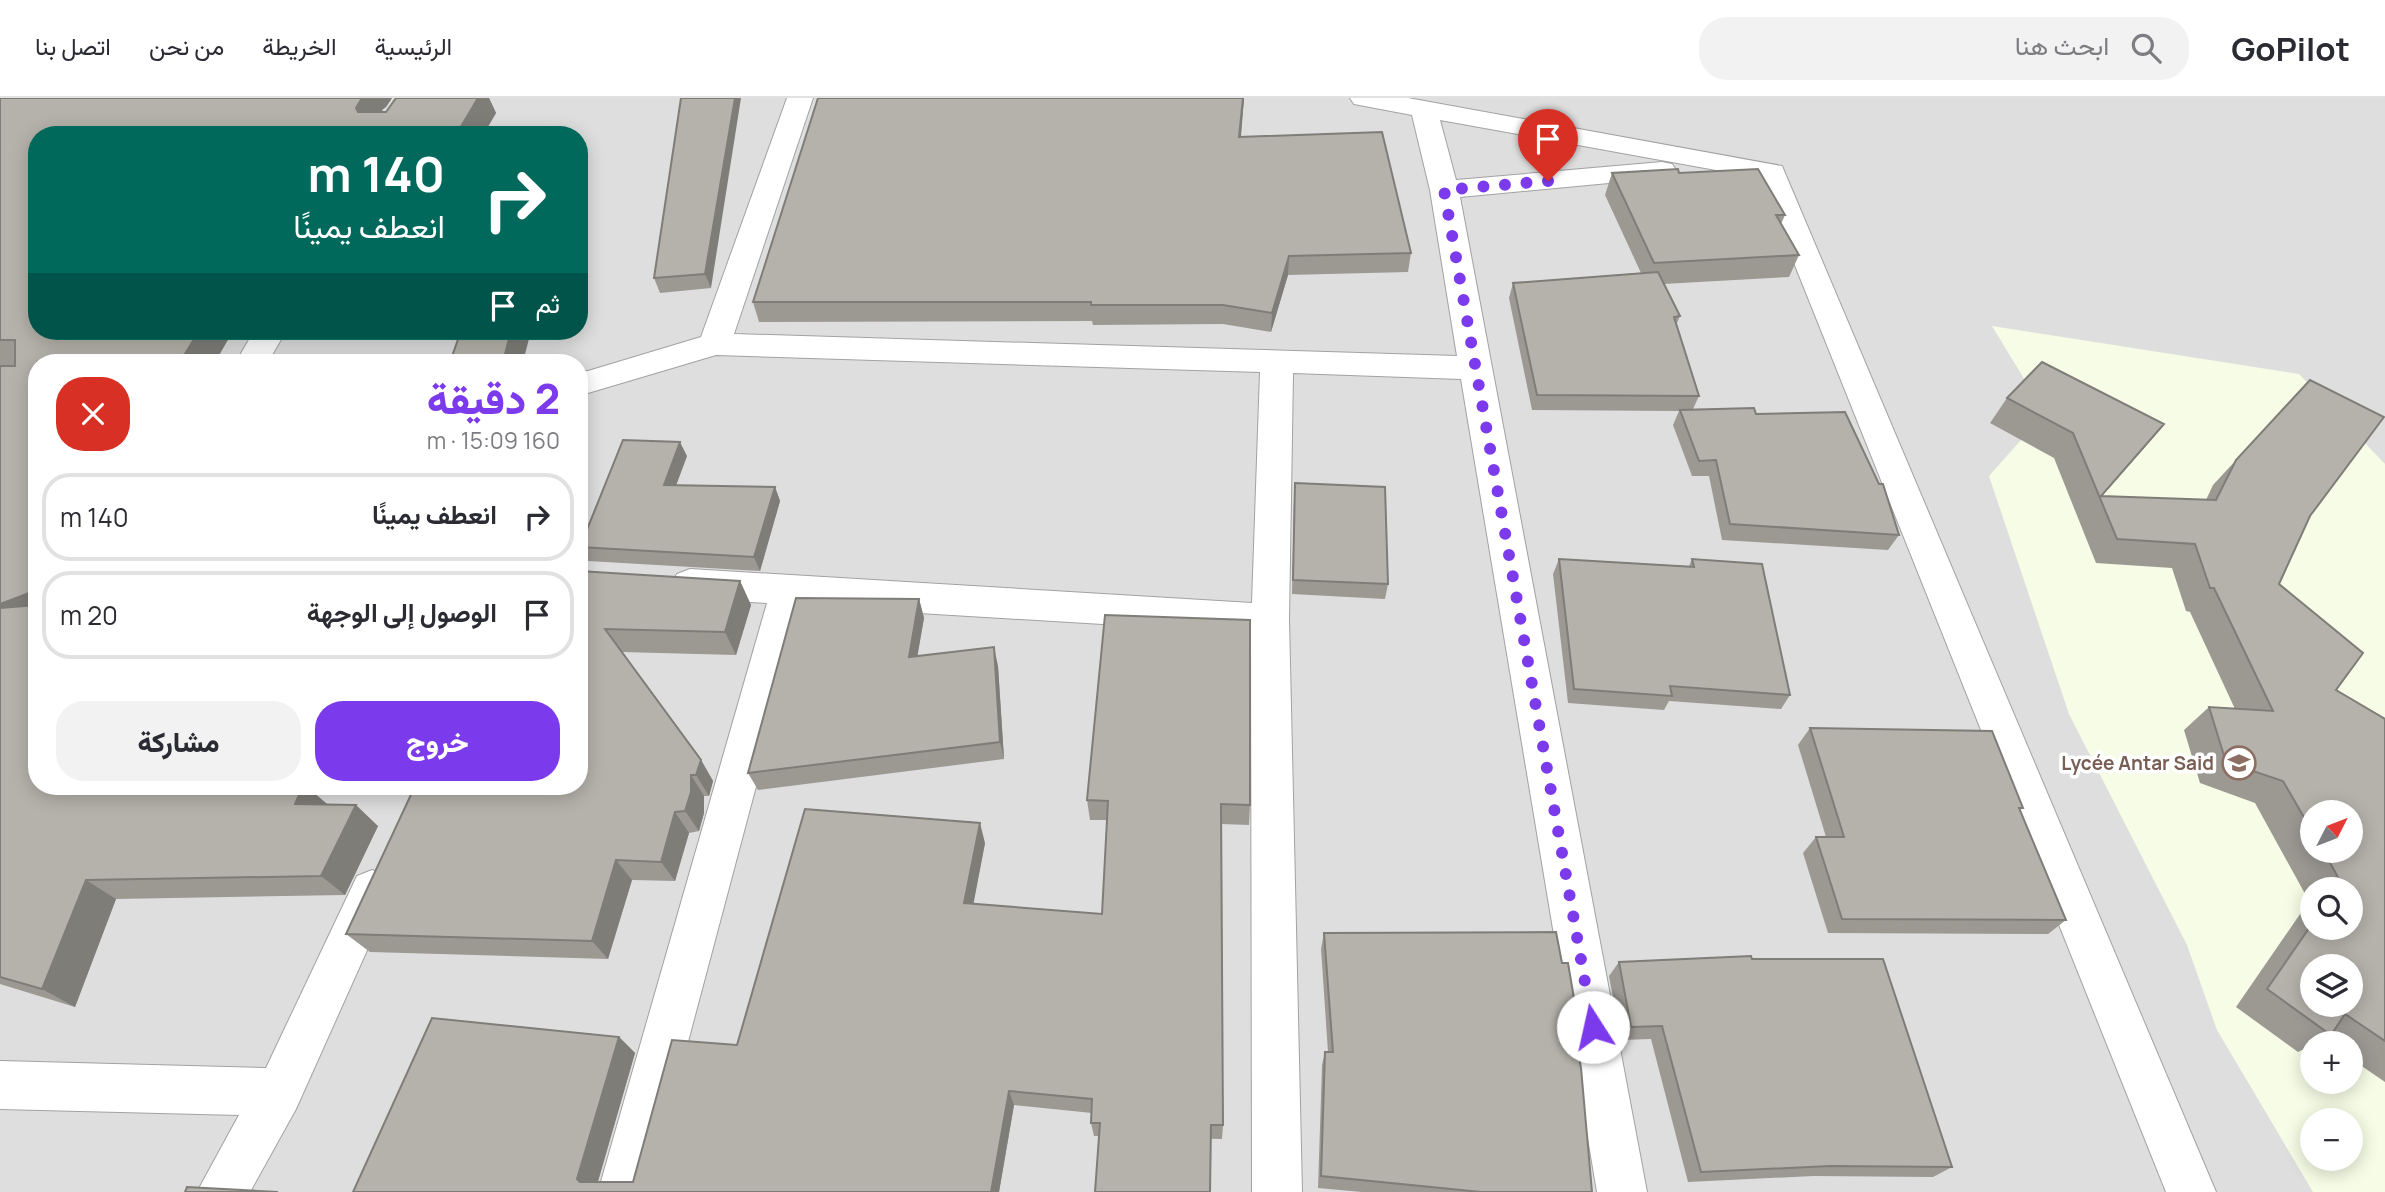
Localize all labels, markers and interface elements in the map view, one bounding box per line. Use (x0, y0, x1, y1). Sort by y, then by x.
search box (1699, 17, 2189, 80)
text: GoPilot (2231, 26, 2350, 71)
text: ابحث هنا (2015, 27, 2109, 63)
text: اتصل بنا (35, 29, 111, 62)
text: من نحن (149, 29, 224, 62)
text: الخريطة (262, 29, 337, 62)
text: الرئيسية (375, 29, 452, 62)
icon: search (2127, 29, 2165, 67)
pin (1518, 109, 1578, 181)
icon: arrive (1529, 120, 1567, 158)
text: 140 m (308, 140, 445, 207)
icon: right (469, 154, 560, 245)
text: انعطف يمينًا (293, 204, 445, 248)
text: ثم (536, 285, 560, 321)
icon: arrive (484, 287, 522, 325)
text: 2 دقيقة (427, 369, 560, 427)
button: close (56, 377, 130, 451)
text: 160 m · 15:09 (427, 424, 560, 456)
text: انعطف يمينًا (372, 496, 497, 532)
icon: right (518, 498, 556, 536)
text: 140 m (60, 499, 129, 535)
text: الوصول إلى الوجهة (307, 594, 497, 630)
icon: arrive (518, 596, 556, 634)
text: 20 m (60, 597, 118, 633)
button: مشاركة (56, 701, 301, 781)
button: خروج (315, 701, 560, 781)
school or university icon: Lycée Antar Said (2220, 744, 2258, 782)
place label: Lycée Antar Said (2061, 750, 2214, 776)
north arrow (2300, 800, 2362, 863)
map controls (2300, 800, 2363, 1171)
button: search (2300, 877, 2363, 940)
button: layers (2300, 954, 2363, 1017)
position arrow (1556, 990, 1630, 1064)
button: + (2300, 1031, 2363, 1094)
button: − (2300, 1108, 2363, 1171)

